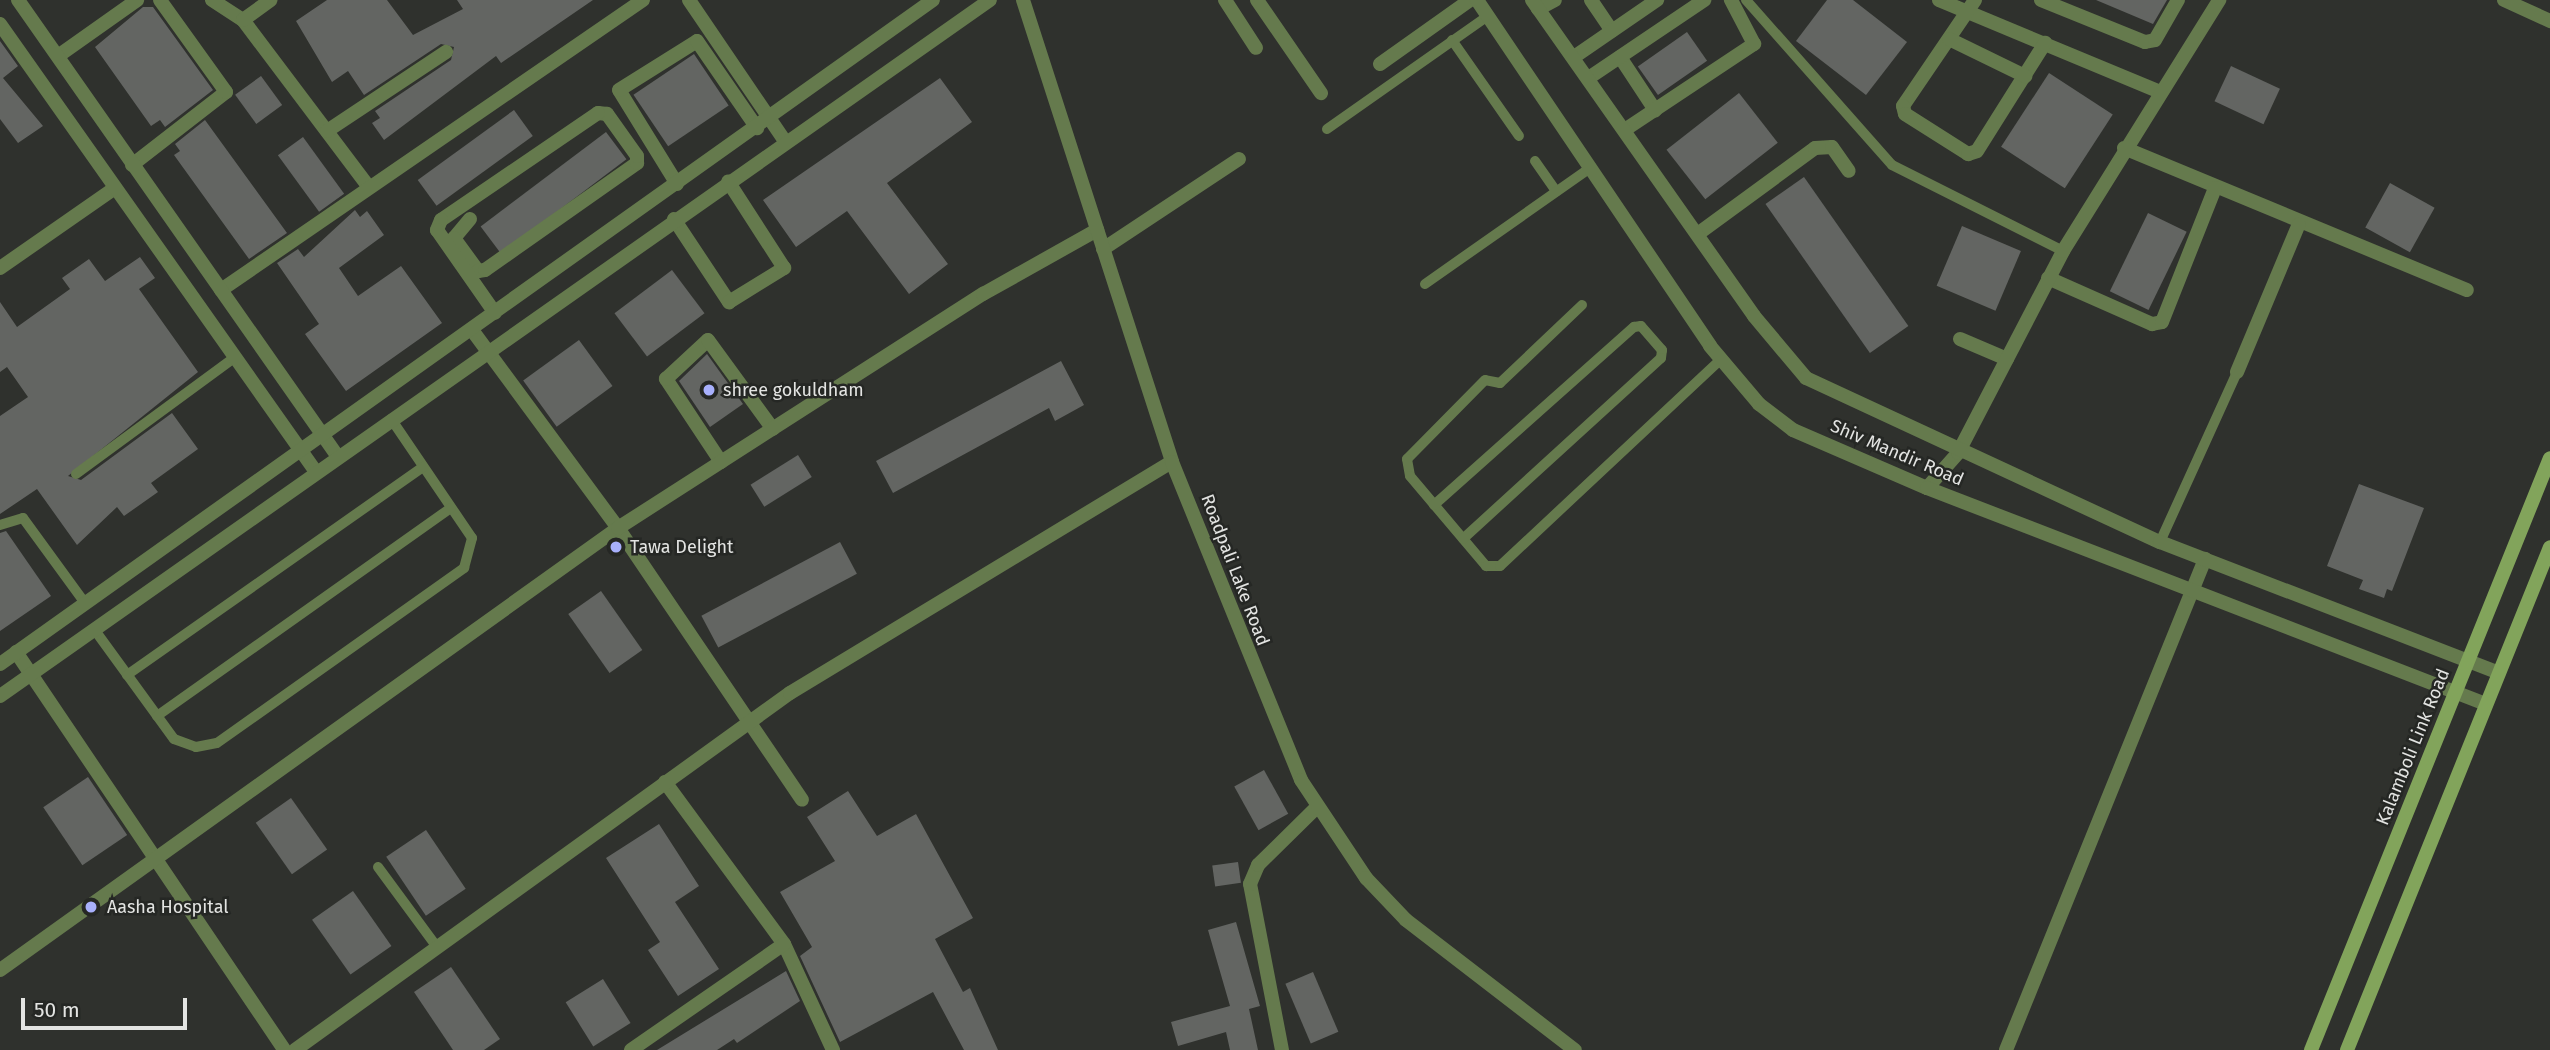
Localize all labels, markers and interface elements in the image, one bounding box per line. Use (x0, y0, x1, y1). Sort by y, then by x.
place label: shree gokuldham (723, 379, 864, 401)
marker: shree gokuldham (701, 382, 717, 398)
street label: Shiv Mandir Road (1827, 415, 1967, 491)
street label: Roadpali Lake Road (1196, 491, 1274, 649)
place label: Tawa Delight (630, 536, 734, 558)
marker: Tawa Delight (608, 539, 624, 555)
street label: Kalamboli Link Road (2372, 666, 2454, 828)
place label: Aasha Hospital (107, 896, 229, 918)
marker: Aasha Hospital (81, 897, 101, 917)
scale bar (24, 984, 191, 1028)
text: 50 m (34, 997, 80, 1023)

